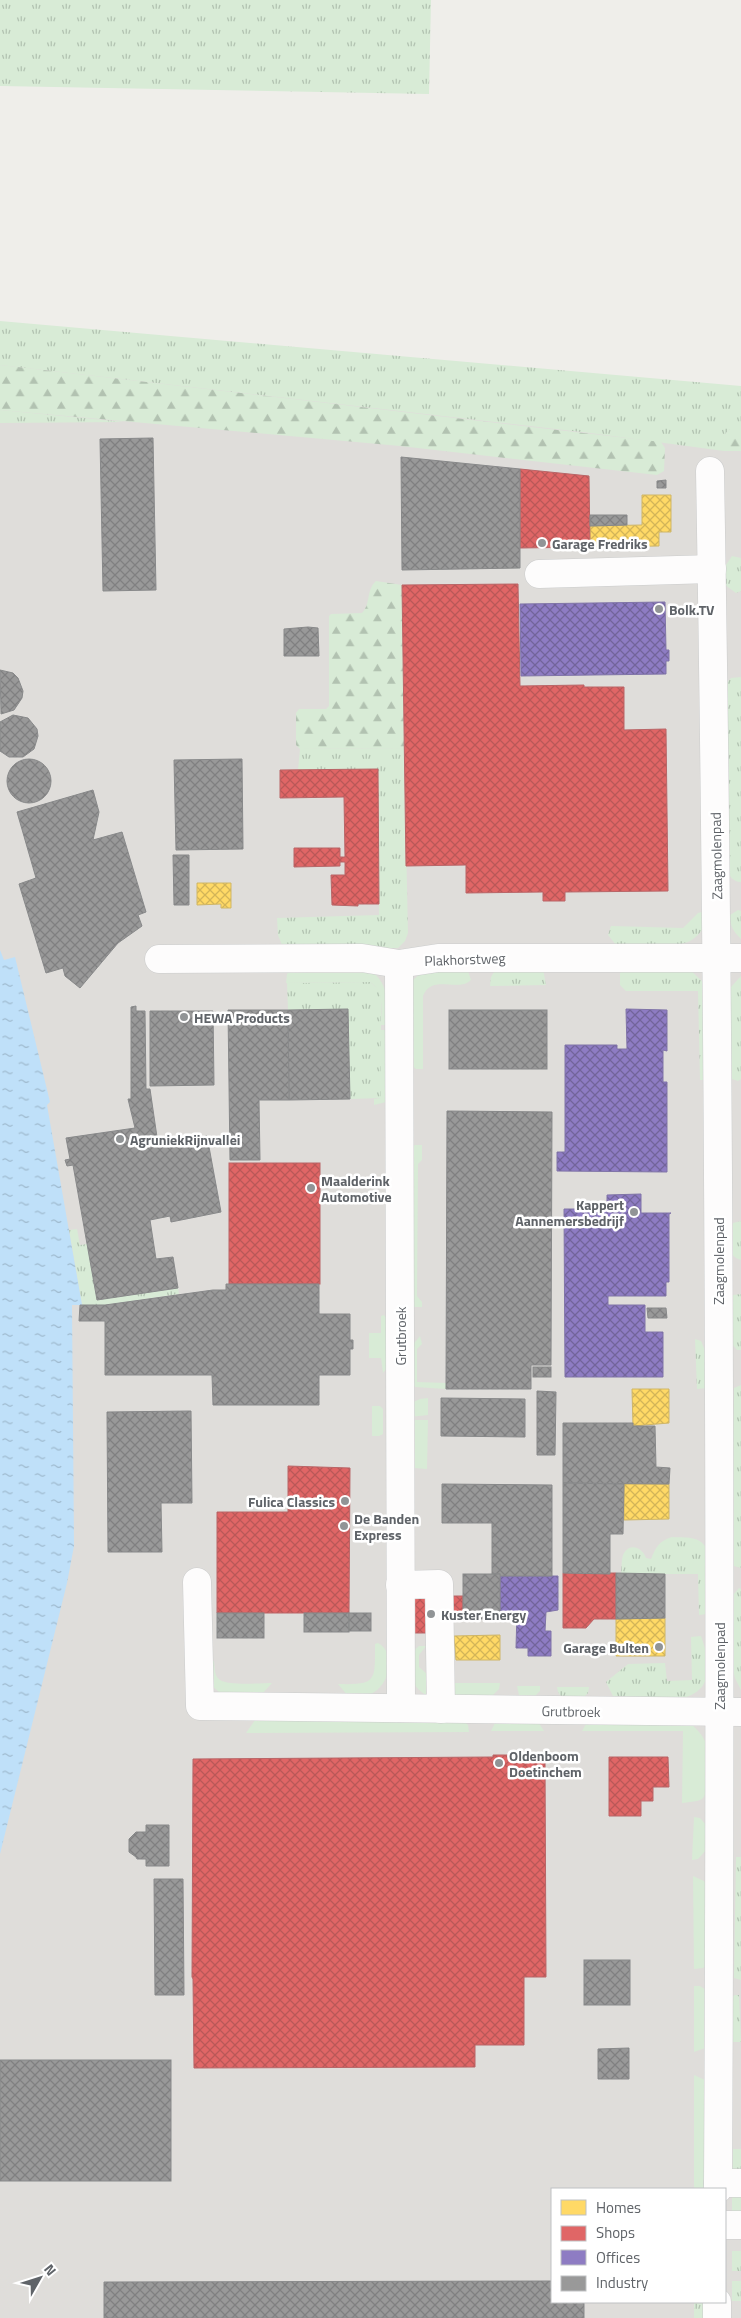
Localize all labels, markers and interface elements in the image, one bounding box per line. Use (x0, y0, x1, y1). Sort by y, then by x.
place label: Garage Fredriks (552, 533, 648, 554)
marker: Garage Fredriks (536, 537, 548, 549)
place label: Bolk.TV (669, 599, 715, 620)
marker: Bolk.TV (653, 603, 665, 615)
street label: Zaagmolenpad (705, 812, 727, 900)
street label: Plakhorstweg (424, 947, 506, 971)
place label: HEWA Products (194, 1007, 290, 1028)
marker: HEWA Products (178, 1011, 190, 1023)
place label: AgruniekRijnvallei (130, 1129, 240, 1150)
marker: AgruniekRijnvallei (114, 1133, 126, 1145)
place label: Maalderink Automotive (321, 1170, 392, 1207)
marker: Maalderink Automotive (305, 1182, 317, 1194)
place label: Kappert Aannemersbedrijf (515, 1194, 624, 1231)
marker: Kappert Aannemersbedrijf (628, 1206, 640, 1218)
street label: Zaagmolenpad (708, 1217, 729, 1305)
street label: Grutbroek (390, 1306, 411, 1366)
place label: Fulica Classics (248, 1491, 335, 1512)
marker: Fulica Classics (339, 1495, 351, 1507)
place label: De Banden Express (354, 1508, 419, 1545)
marker: De Banden Express (338, 1520, 350, 1532)
place label: Kuster Energy (441, 1604, 526, 1625)
marker: Kuster Energy (425, 1608, 437, 1620)
street label: Zaagmolenpad (709, 1622, 730, 1710)
place label: Garage Bulten (563, 1637, 649, 1658)
marker: Garage Bulten (653, 1641, 665, 1653)
street label: Grutbroek (541, 1700, 601, 1722)
place label: Oldenboom Doetinchem (509, 1745, 582, 1782)
marker: Oldenboom Doetinchem (493, 1757, 505, 1769)
legend (551, 2188, 726, 2303)
text: Homes (596, 2196, 641, 2219)
text: Shops (596, 2221, 635, 2244)
text: Offices (596, 2246, 640, 2269)
north arrow (15, 2253, 65, 2303)
text: N (39, 2259, 62, 2280)
text: Industry (596, 2271, 648, 2294)

